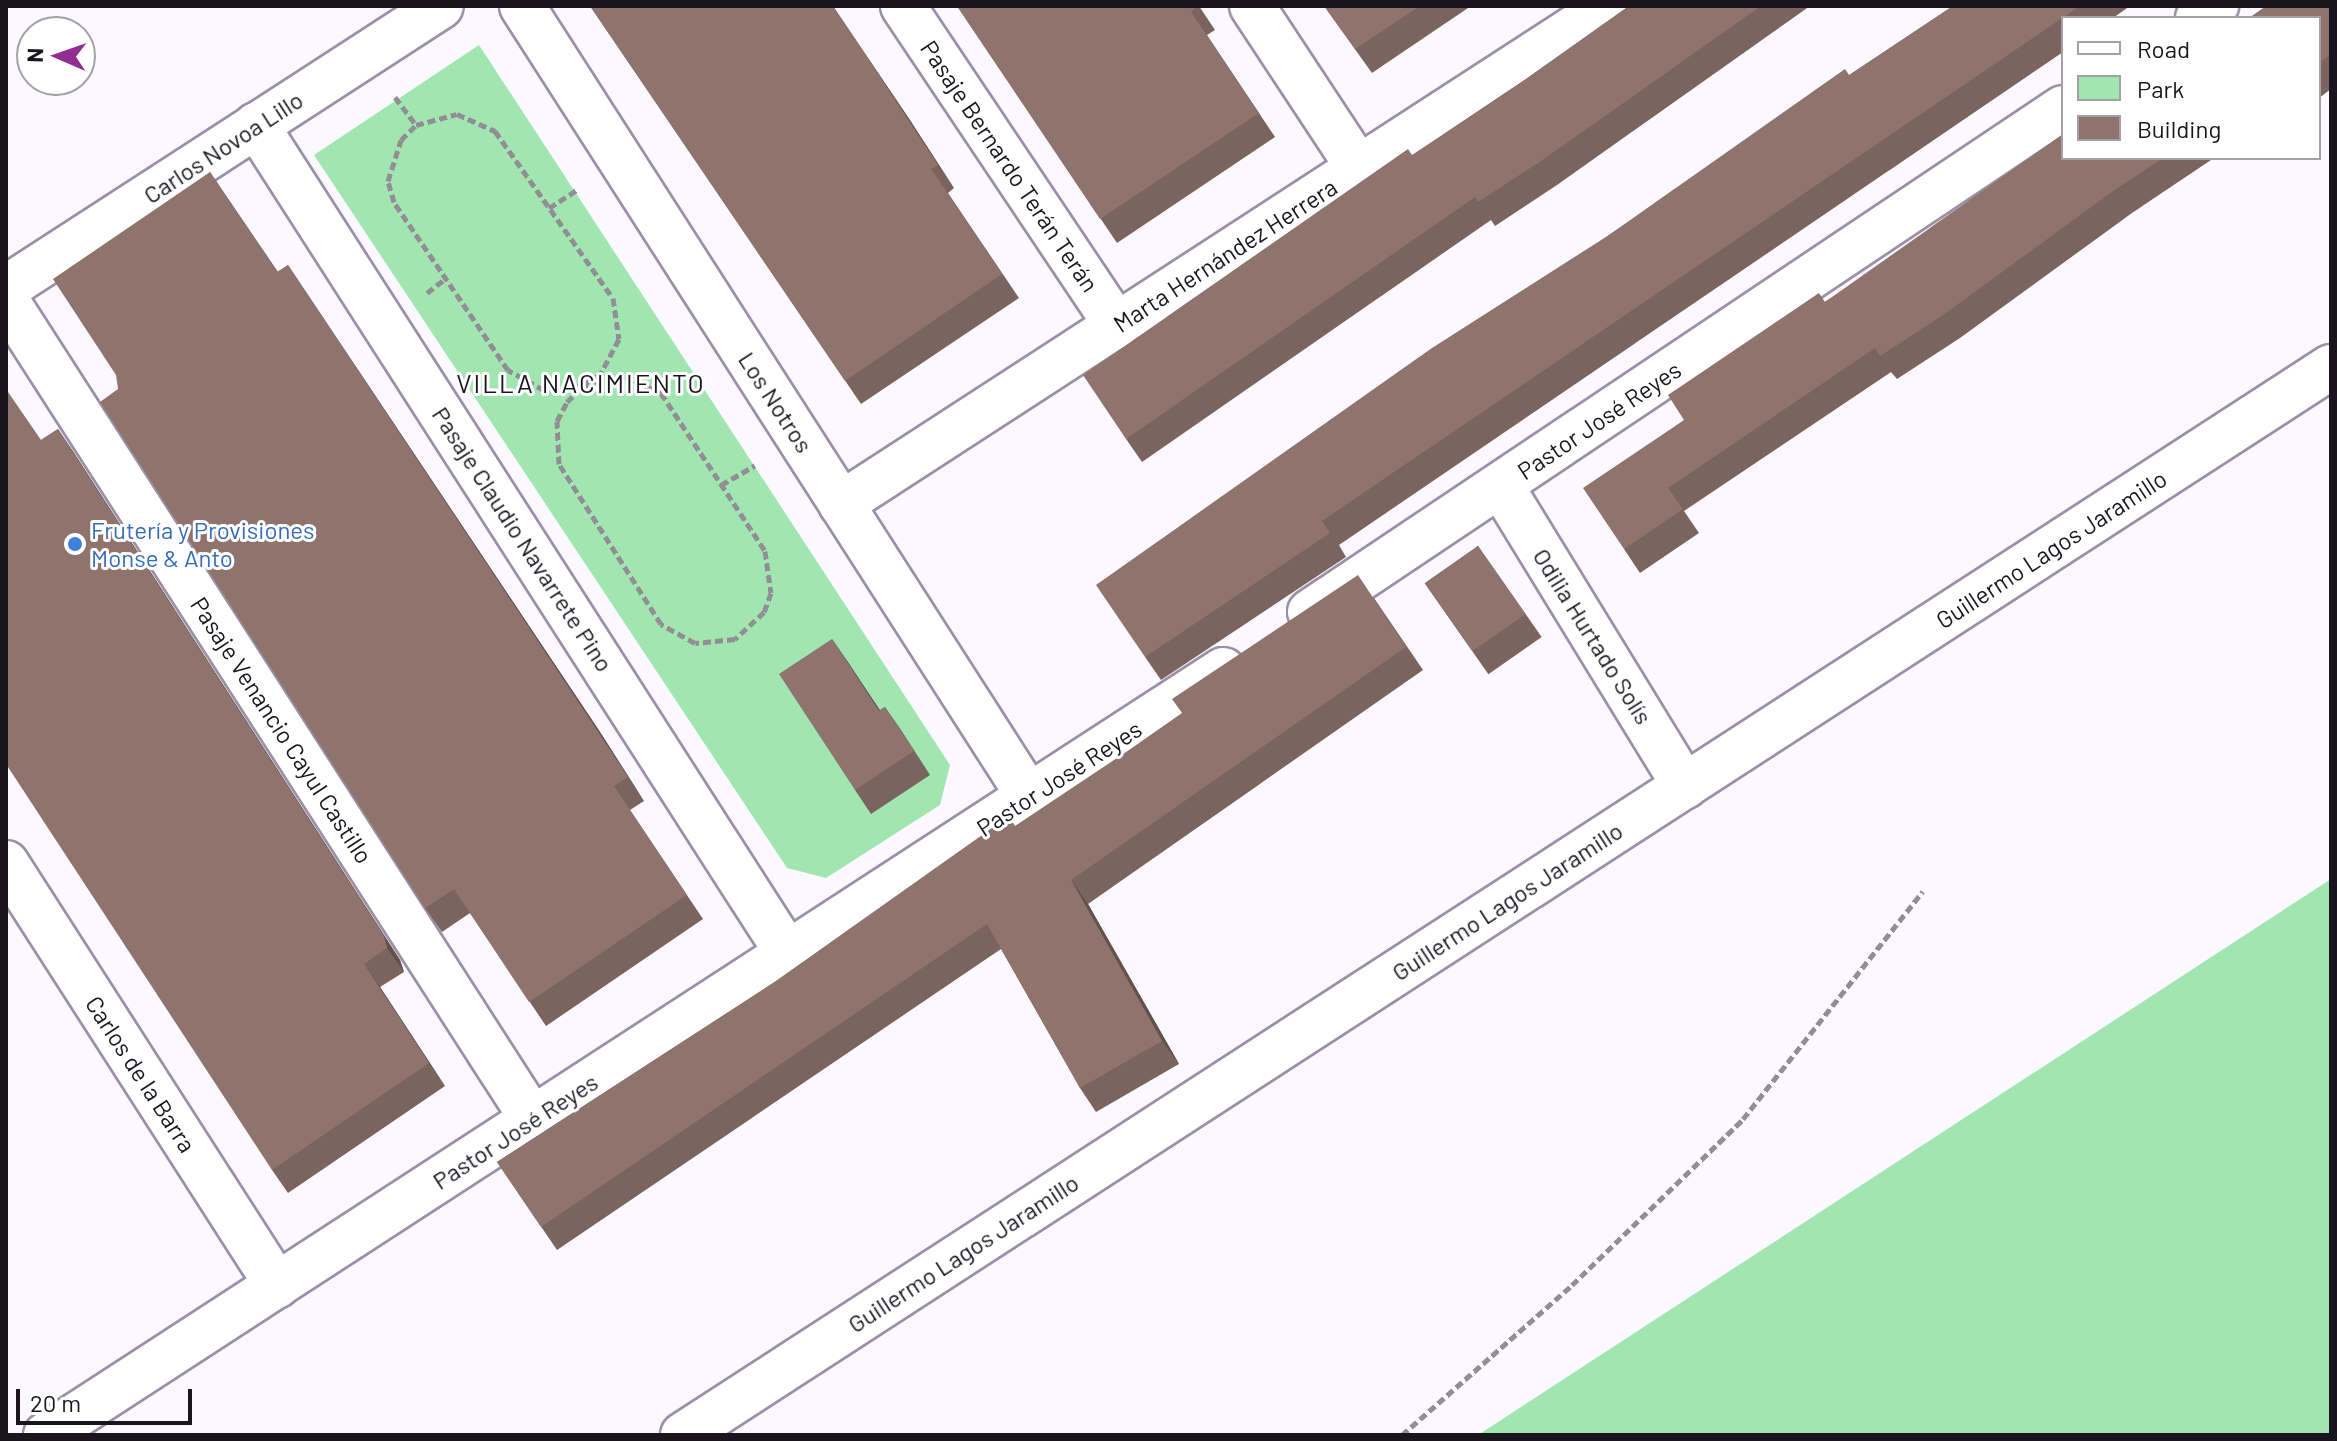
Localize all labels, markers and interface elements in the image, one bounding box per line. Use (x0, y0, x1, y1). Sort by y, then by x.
north arrow (16, 16, 96, 96)
legend (2061, 16, 2321, 160)
text: Road (2137, 34, 2190, 63)
street label: Pasaje Bernardo Terán Terán (915, 35, 1105, 297)
text: N (21, 47, 47, 63)
text: Park (2137, 74, 2184, 103)
street label: Carlos Novoa Lillo (138, 85, 308, 209)
text: Building (2137, 114, 2221, 143)
street label: Marta Hernández Herrera (1108, 172, 1342, 338)
street label: Los Notros (733, 346, 819, 458)
street label: Pastor José Reyes (1512, 355, 1686, 485)
district label: VILLA NACIMIENTO (456, 367, 706, 399)
street label: Pasaje Claudio Navarrete Pino (427, 401, 619, 677)
street label: Guillermo Lagos Jaramillo (1930, 464, 2172, 634)
place label: Frutería y Provisiones Monse & Anto (91, 516, 314, 572)
marker: Frutería y Provisiones Monse & Anto (66, 535, 84, 553)
street label: Odilia Hurtado Solís (1527, 543, 1659, 729)
street label: Pasaje Venancio Cayul Castillo (185, 591, 379, 869)
street label: Pastor José Reyes (971, 714, 1147, 842)
street label: Guillermo Lagos Jaramillo (1386, 816, 1628, 986)
street label: Carlos de la Barra (80, 990, 202, 1158)
street label: Pastor José Reyes (427, 1067, 603, 1195)
street label: Guillermo Lagos Jaramillo (842, 1168, 1084, 1338)
scale bar (20, 1373, 196, 1423)
text: 20 m (30, 1388, 81, 1417)

